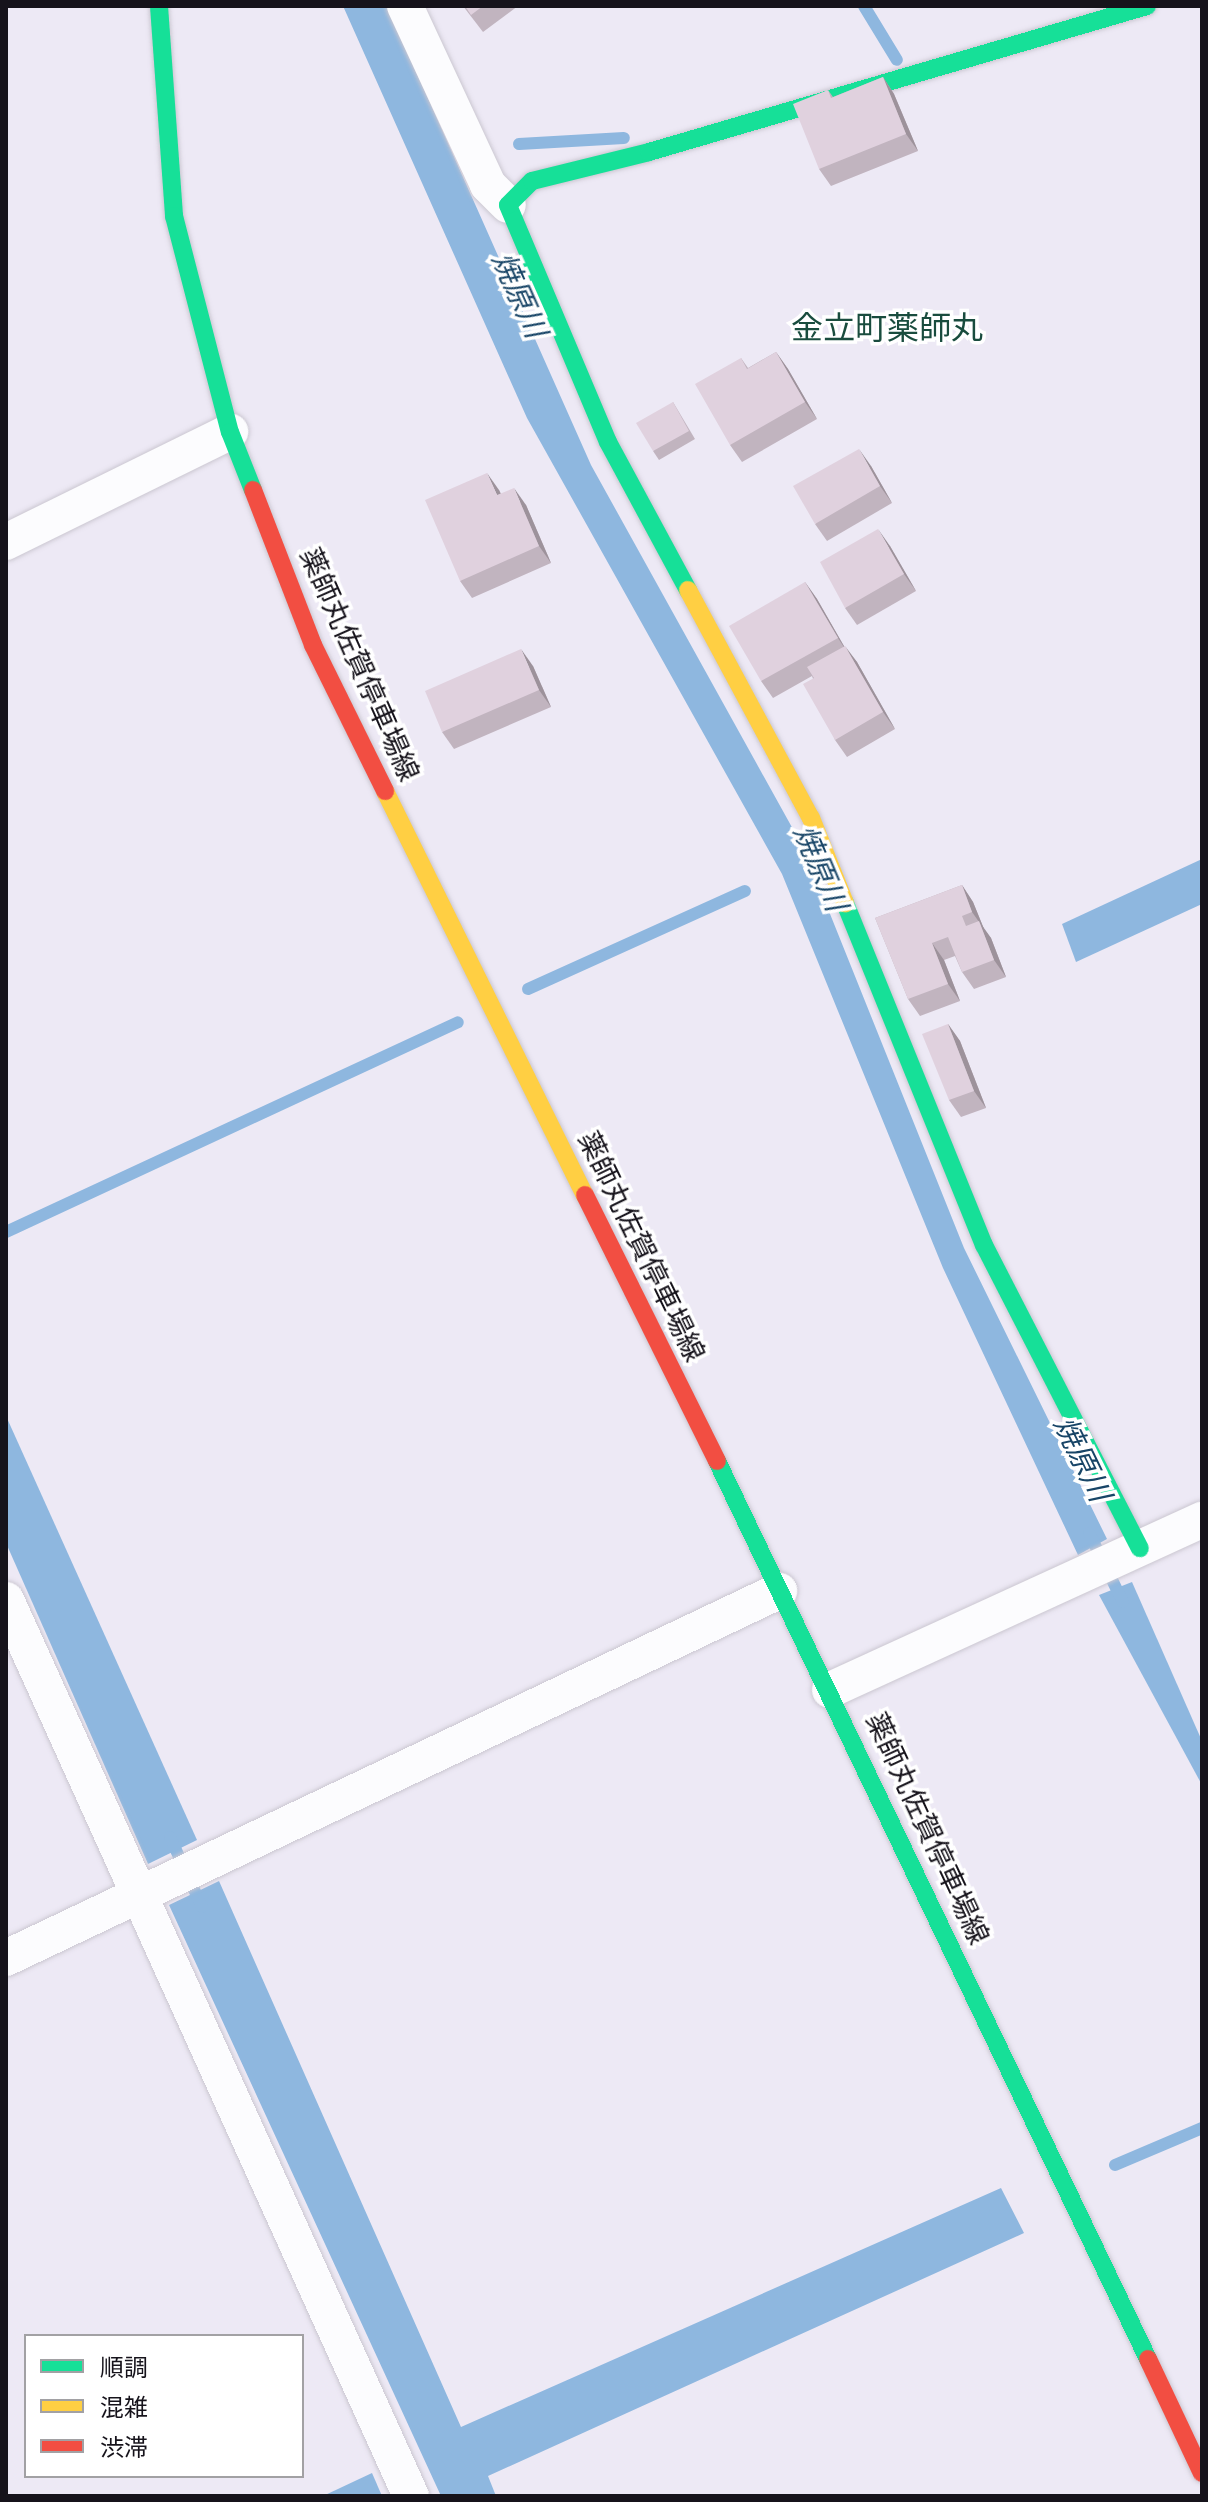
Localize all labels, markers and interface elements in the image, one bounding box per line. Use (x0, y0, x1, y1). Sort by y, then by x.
water label: 焼原川 (484, 247, 554, 343)
district label: 金立町薬師丸 (791, 309, 983, 347)
street label: 薬師丸佐賀停車場線 (292, 543, 426, 787)
water label: 焼原川 (786, 820, 854, 916)
street label: 薬師丸佐賀停車場線 (571, 1126, 711, 1368)
water label: 焼原川 (1046, 1411, 1118, 1507)
street label: 薬師丸佐賀停車場線 (859, 1708, 995, 1950)
legend (24, 2334, 304, 2478)
text: 順調 (100, 2351, 148, 2384)
text: 混雑 (100, 2391, 148, 2424)
text: 渋滞 (100, 2431, 148, 2464)

